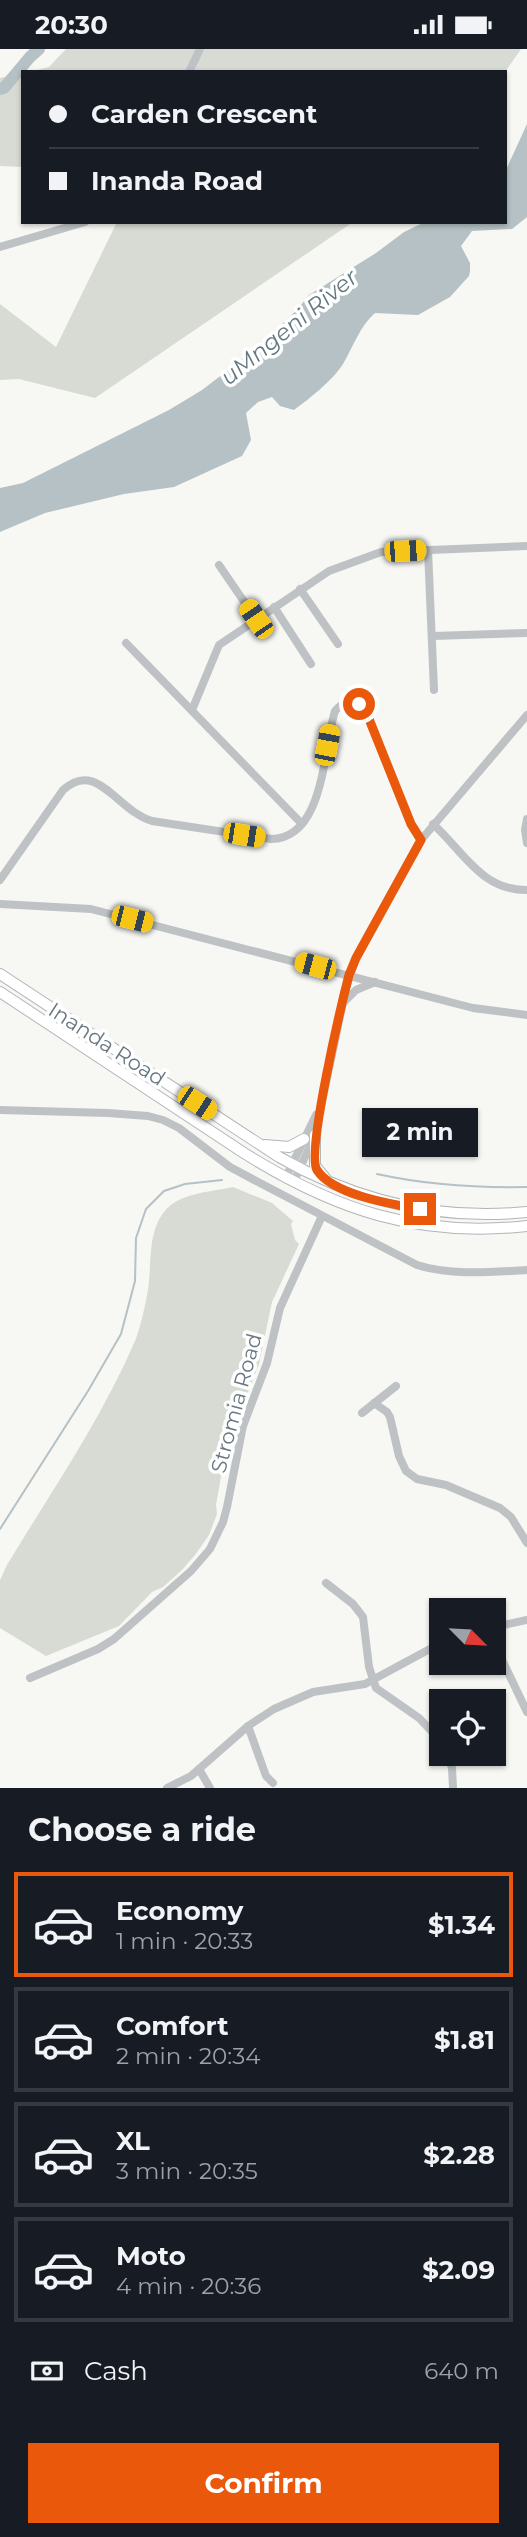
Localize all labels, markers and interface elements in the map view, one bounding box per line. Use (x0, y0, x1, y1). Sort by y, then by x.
text: 20:30 (35, 9, 108, 41)
text: Carden Crescent (91, 98, 317, 130)
text: Inanda Road (91, 165, 263, 197)
water label: uMngeni River (215, 263, 364, 391)
car (384, 540, 427, 562)
car (236, 596, 277, 642)
route start (343, 688, 375, 720)
car (313, 722, 342, 768)
car (222, 821, 267, 849)
car (110, 904, 155, 934)
car (292, 950, 339, 982)
street label: Inanda Road (44, 997, 170, 1091)
car (174, 1083, 221, 1123)
callout: 2 min (362, 1107, 478, 1157)
text: 2 min (386, 1118, 454, 1146)
route end (404, 1193, 436, 1225)
street label: Stromia Road (205, 1330, 267, 1476)
north arrow (429, 1598, 506, 1675)
map controls (429, 1598, 506, 1766)
button: locate (429, 1689, 506, 1766)
text: Choose a ride (28, 1810, 256, 1849)
icon: car (32, 1893, 95, 1956)
text: Economy (116, 1895, 243, 1927)
text: $1.34 (428, 1909, 495, 1941)
text: 1 min · 20:33 (116, 1927, 253, 1955)
icon: car (32, 2008, 95, 2071)
text: Comfort (116, 2010, 228, 2042)
text: $1.81 (434, 2024, 495, 2056)
text: 2 min · 20:34 (116, 2042, 260, 2070)
icon: car (32, 2123, 95, 2186)
text: XL (116, 2125, 150, 2157)
text: $2.28 (423, 2139, 495, 2171)
text: 3 min · 20:35 (116, 2157, 258, 2185)
icon: car (32, 2238, 95, 2301)
text: Moto (116, 2240, 186, 2272)
text: $2.09 (422, 2254, 495, 2286)
text: 4 min · 20:36 (116, 2272, 261, 2300)
icon: cash (28, 2352, 66, 2390)
text: Cash (84, 2355, 148, 2387)
text: 640 m (424, 2357, 499, 2385)
button: Confirm (28, 2443, 499, 2523)

